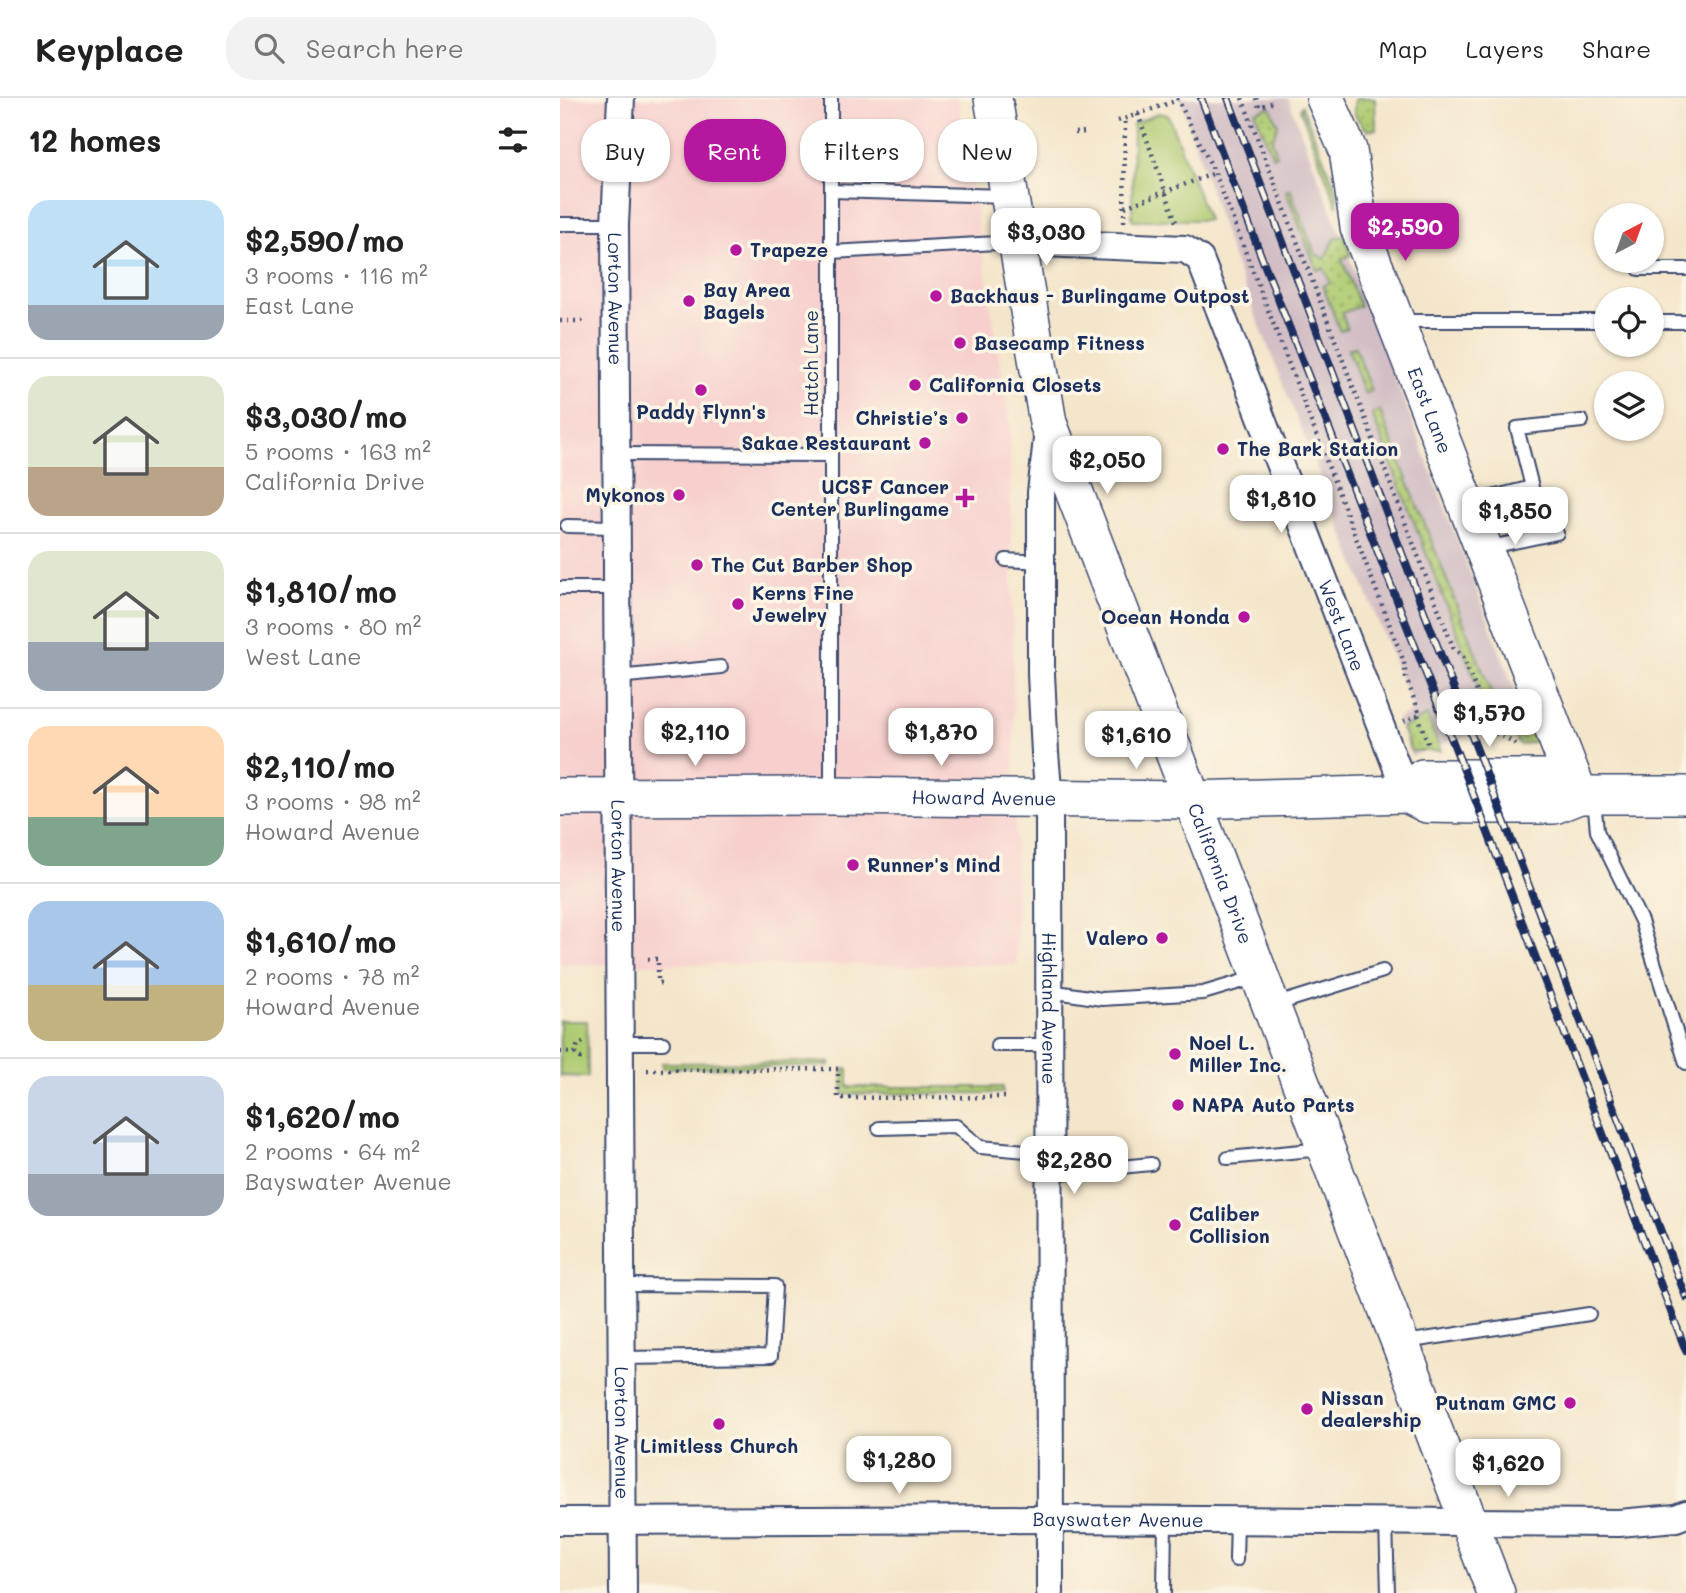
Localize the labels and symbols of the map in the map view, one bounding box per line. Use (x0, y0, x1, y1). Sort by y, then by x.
north arrow (1594, 203, 1664, 273)
pin: $2,590 (1348, 204, 1462, 263)
pin: $3,030 (989, 208, 1103, 268)
street label: Lorton Avenue (603, 232, 629, 365)
place label: Trapeze (750, 237, 828, 262)
marker: Trapeze (728, 242, 744, 258)
place label: Bay Area Bagels (703, 277, 791, 324)
place label: Backhaus - Burlingame Outpost (950, 283, 1250, 308)
marker: Backhaus - Burlingame Outpost (928, 288, 944, 304)
marker: Bay Area Bagels (681, 293, 697, 309)
street label: Hatch Lane (798, 310, 823, 416)
place label: Basecamp Fitness (974, 330, 1145, 355)
marker: Basecamp Fitness (952, 335, 968, 351)
street label: East Lane (1402, 363, 1458, 457)
place label: California Closets (929, 372, 1101, 397)
marker: California Closets (907, 377, 923, 393)
marker: Paddy Flynn's (693, 382, 709, 398)
place label: Paddy Flynn's (636, 399, 766, 424)
place label: Christie’s (856, 405, 948, 430)
marker: Christie’s (954, 410, 970, 426)
place label: Sakae Restaurant (741, 430, 911, 455)
marker: Sakae Restaurant (917, 435, 933, 451)
pin: $2,050 (1050, 436, 1164, 496)
place label: The Bark Station (1237, 436, 1398, 461)
marker: The Bark Station (1215, 441, 1231, 457)
place label: UCSF Cancer Center Burlingame (771, 474, 949, 521)
pin: $1,810 (1224, 476, 1338, 535)
place label: Mykonos (586, 482, 665, 507)
marker: Mykonos (671, 487, 687, 503)
marker: UCSF Cancer Center Burlingame (955, 488, 975, 508)
pin: $1,850 (1458, 488, 1572, 547)
place label: The Cut Barber Shop (711, 552, 913, 577)
marker: The Cut Barber Shop (689, 557, 705, 573)
street label: West Lane (1313, 576, 1371, 675)
place label: Kerns Fine Jewelry (752, 580, 854, 627)
marker: Kerns Fine Jewelry (730, 596, 746, 612)
place label: Ocean Honda (1101, 604, 1230, 629)
marker: Ocean Honda (1236, 609, 1252, 625)
pin: $1,570 (1432, 690, 1546, 749)
pin: $2,110 (638, 708, 752, 768)
pin: $1,870 (884, 708, 998, 768)
pin: $1,610 (1079, 712, 1193, 771)
street label: Howard Avenue (911, 784, 1057, 811)
street label: Lorton Avenue (606, 799, 632, 932)
street label: California Drive (1183, 799, 1259, 947)
place label: Runner's Mind (867, 852, 1000, 877)
marker: Runner's Mind (845, 857, 861, 873)
place label: Valero (1086, 925, 1148, 950)
marker: Valero (1154, 930, 1170, 946)
street label: Highland Avenue (1037, 932, 1062, 1084)
place label: Noel L. Miller Inc. (1189, 1030, 1287, 1077)
marker: Noel L. Miller Inc. (1167, 1046, 1183, 1062)
place label: NAPA Auto Parts (1192, 1092, 1355, 1117)
marker: NAPA Auto Parts (1170, 1097, 1186, 1113)
pin: $2,280 (1017, 1136, 1131, 1196)
place label: Caliber Collision (1189, 1201, 1270, 1248)
marker: Caliber Collision (1167, 1217, 1183, 1233)
street label: Lorton Avenue (610, 1366, 635, 1499)
place label: Nissan dealership (1321, 1385, 1421, 1432)
place label: Putnam GMC (1435, 1390, 1556, 1415)
marker: Putnam GMC (1562, 1395, 1578, 1411)
marker: Nissan dealership (1299, 1401, 1315, 1417)
marker: Limitless Church (711, 1416, 727, 1432)
place label: Limitless Church (640, 1433, 798, 1458)
pin: $1,280 (842, 1436, 956, 1496)
pin: $1,620 (1451, 1440, 1565, 1499)
street label: Bayswater Avenue (1032, 1506, 1204, 1532)

